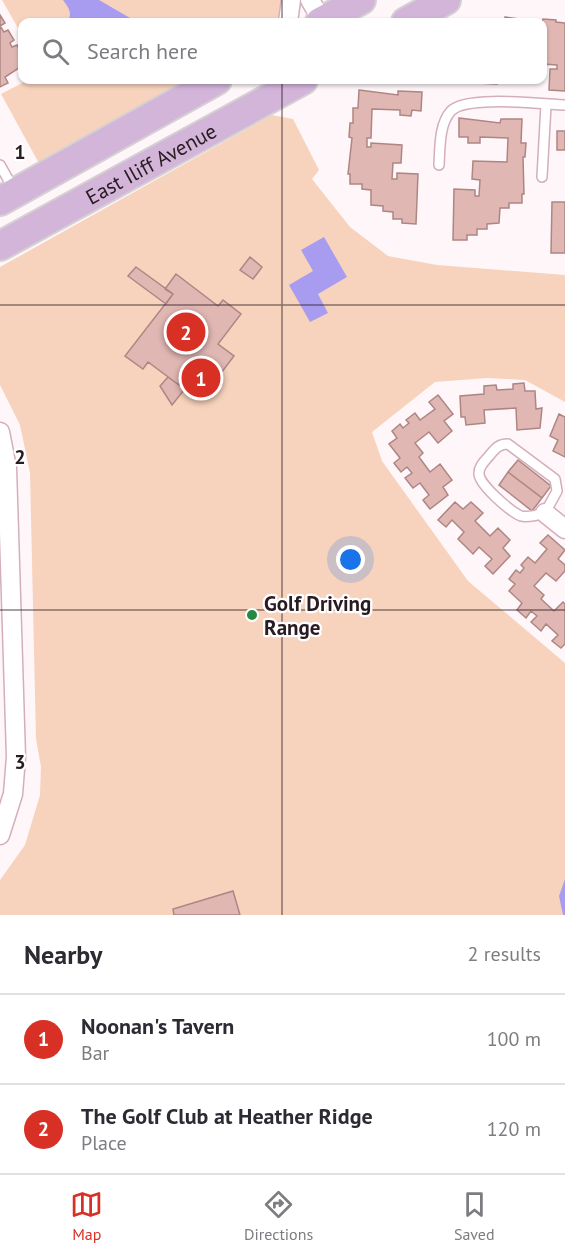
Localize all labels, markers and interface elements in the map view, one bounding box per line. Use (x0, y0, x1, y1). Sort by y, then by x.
search box (18, 18, 547, 84)
icon: search (39, 35, 72, 68)
text: Search here (87, 37, 198, 65)
street label: East Iliff Avenue (81, 117, 221, 210)
text: 1 (14, 139, 26, 165)
pin: 2 (166, 310, 206, 354)
pin: 1 (182, 356, 220, 400)
text: 2 (14, 444, 26, 470)
your location (336, 545, 365, 574)
place label: Golf Driving Range (264, 590, 371, 641)
marker: Golf Driving Range (245, 608, 259, 622)
text: 3 (14, 749, 26, 775)
text: Nearby (24, 938, 102, 971)
text: 2 results (468, 941, 541, 967)
text: Noonan's Tavern (81, 1012, 234, 1040)
text: 1 (38, 1026, 49, 1052)
text: 100 m (487, 1026, 541, 1052)
text: Bar (81, 1040, 109, 1066)
text: The Golf Club at Heather Ridge (81, 1102, 373, 1130)
text: 2 (38, 1116, 49, 1142)
text: 120 m (487, 1116, 541, 1142)
text: Place (81, 1130, 127, 1156)
tab: Map (70, 1188, 103, 1244)
tab: Directions (244, 1188, 313, 1244)
tab: Saved (454, 1188, 495, 1244)

